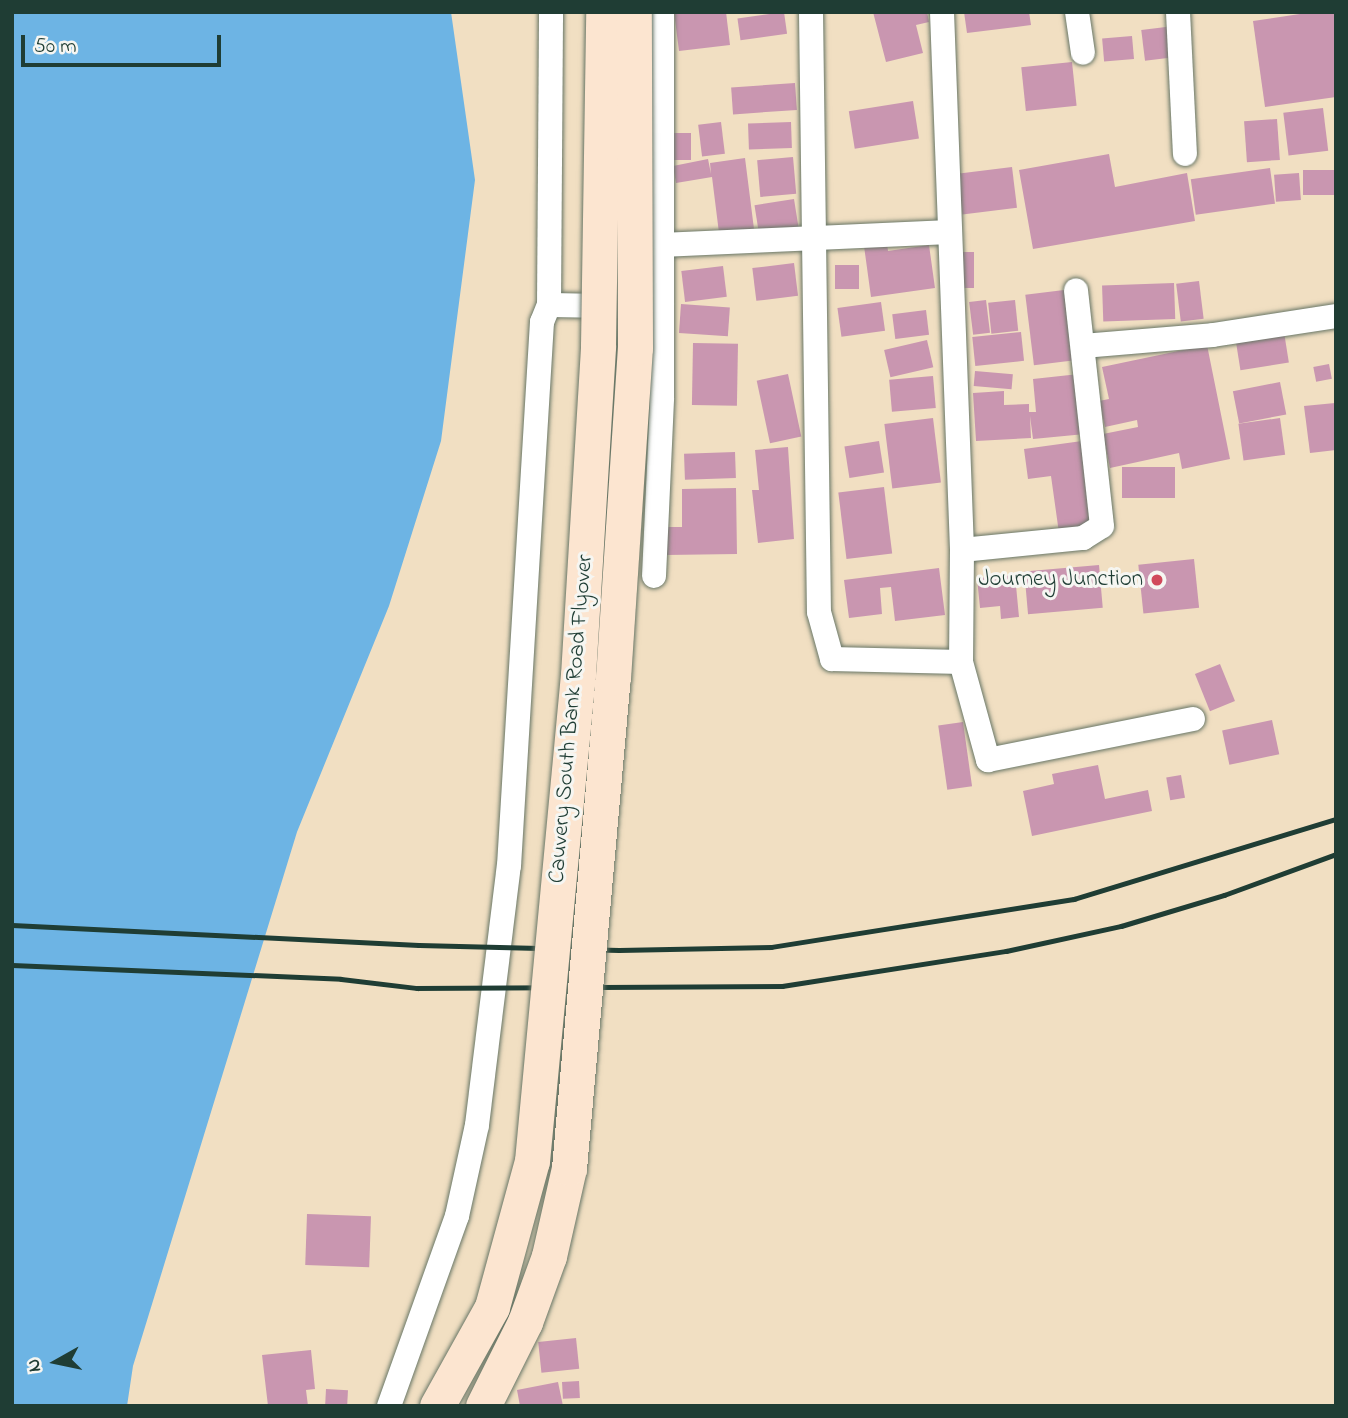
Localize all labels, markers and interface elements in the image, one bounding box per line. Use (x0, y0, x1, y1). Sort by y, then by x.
scale bar (24, 21, 224, 65)
text: 50 m (34, 32, 77, 62)
street label: Cauvery South Bank Road Flyover (544, 553, 600, 885)
place label: Journey Junction (978, 566, 1143, 594)
marker: Journey Junction (1149, 572, 1165, 588)
north arrow (21, 1327, 91, 1397)
text: N (20, 1357, 49, 1374)

